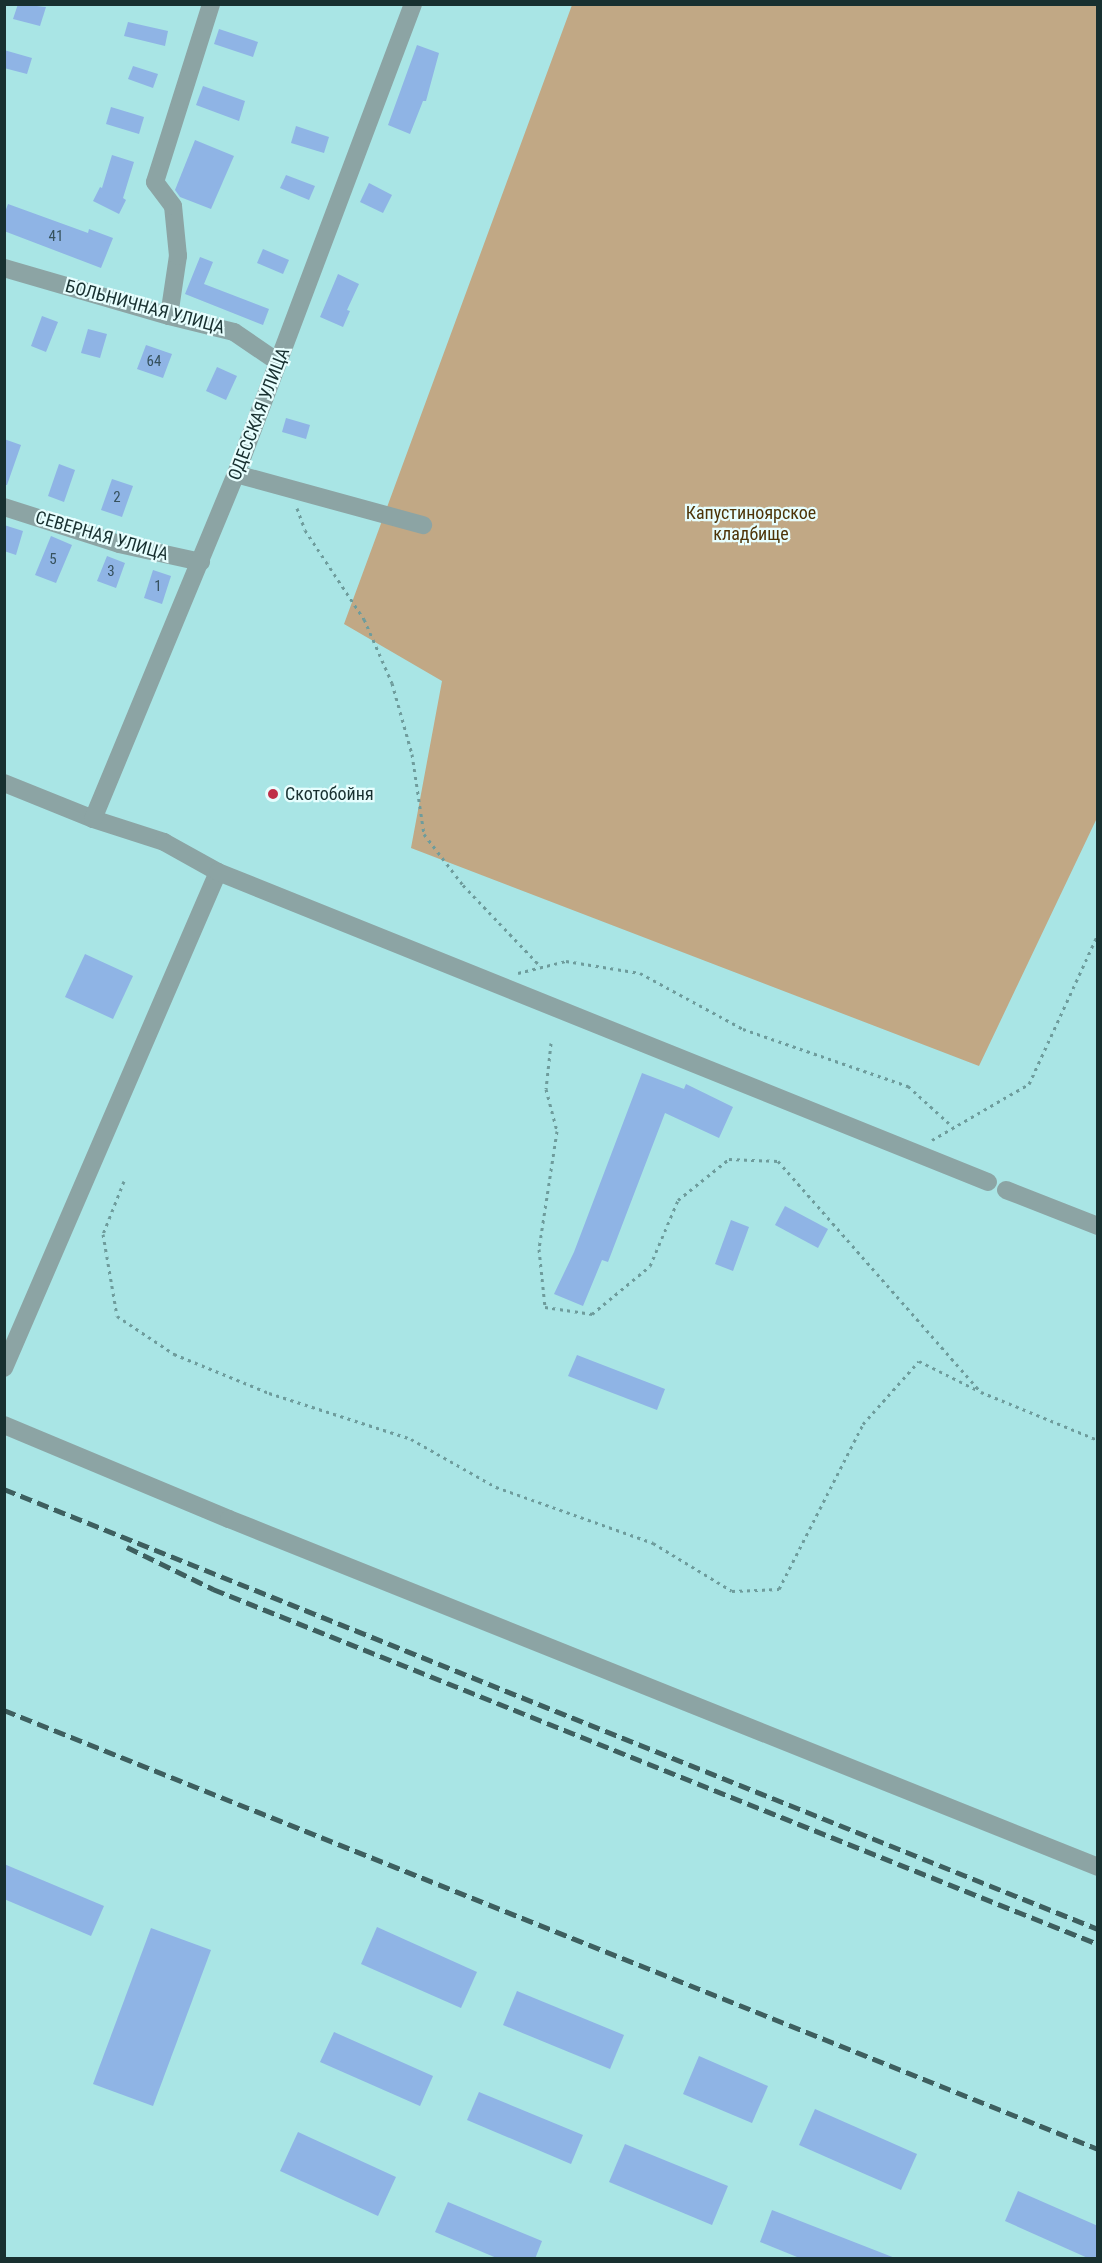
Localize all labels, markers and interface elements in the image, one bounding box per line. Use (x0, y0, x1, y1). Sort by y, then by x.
house number: 41 (49, 228, 63, 246)
street label: БОЛЬНИЧНАЯ УЛИЦА (63, 275, 227, 339)
street label: ОДЕССКАЯ УЛИЦА (224, 345, 294, 483)
house number: 64 (147, 353, 161, 371)
house number: 2 (113, 489, 121, 507)
park label: Капустиноярское кладбище (686, 503, 816, 546)
street label: СЕВЕРНАЯ УЛИЦА (33, 507, 171, 565)
house number: 5 (49, 551, 57, 569)
house number: 3 (107, 563, 115, 581)
house number: 1 (154, 578, 162, 596)
place label: Скотобойня (285, 783, 374, 805)
marker: Скотобойня (266, 787, 280, 801)

